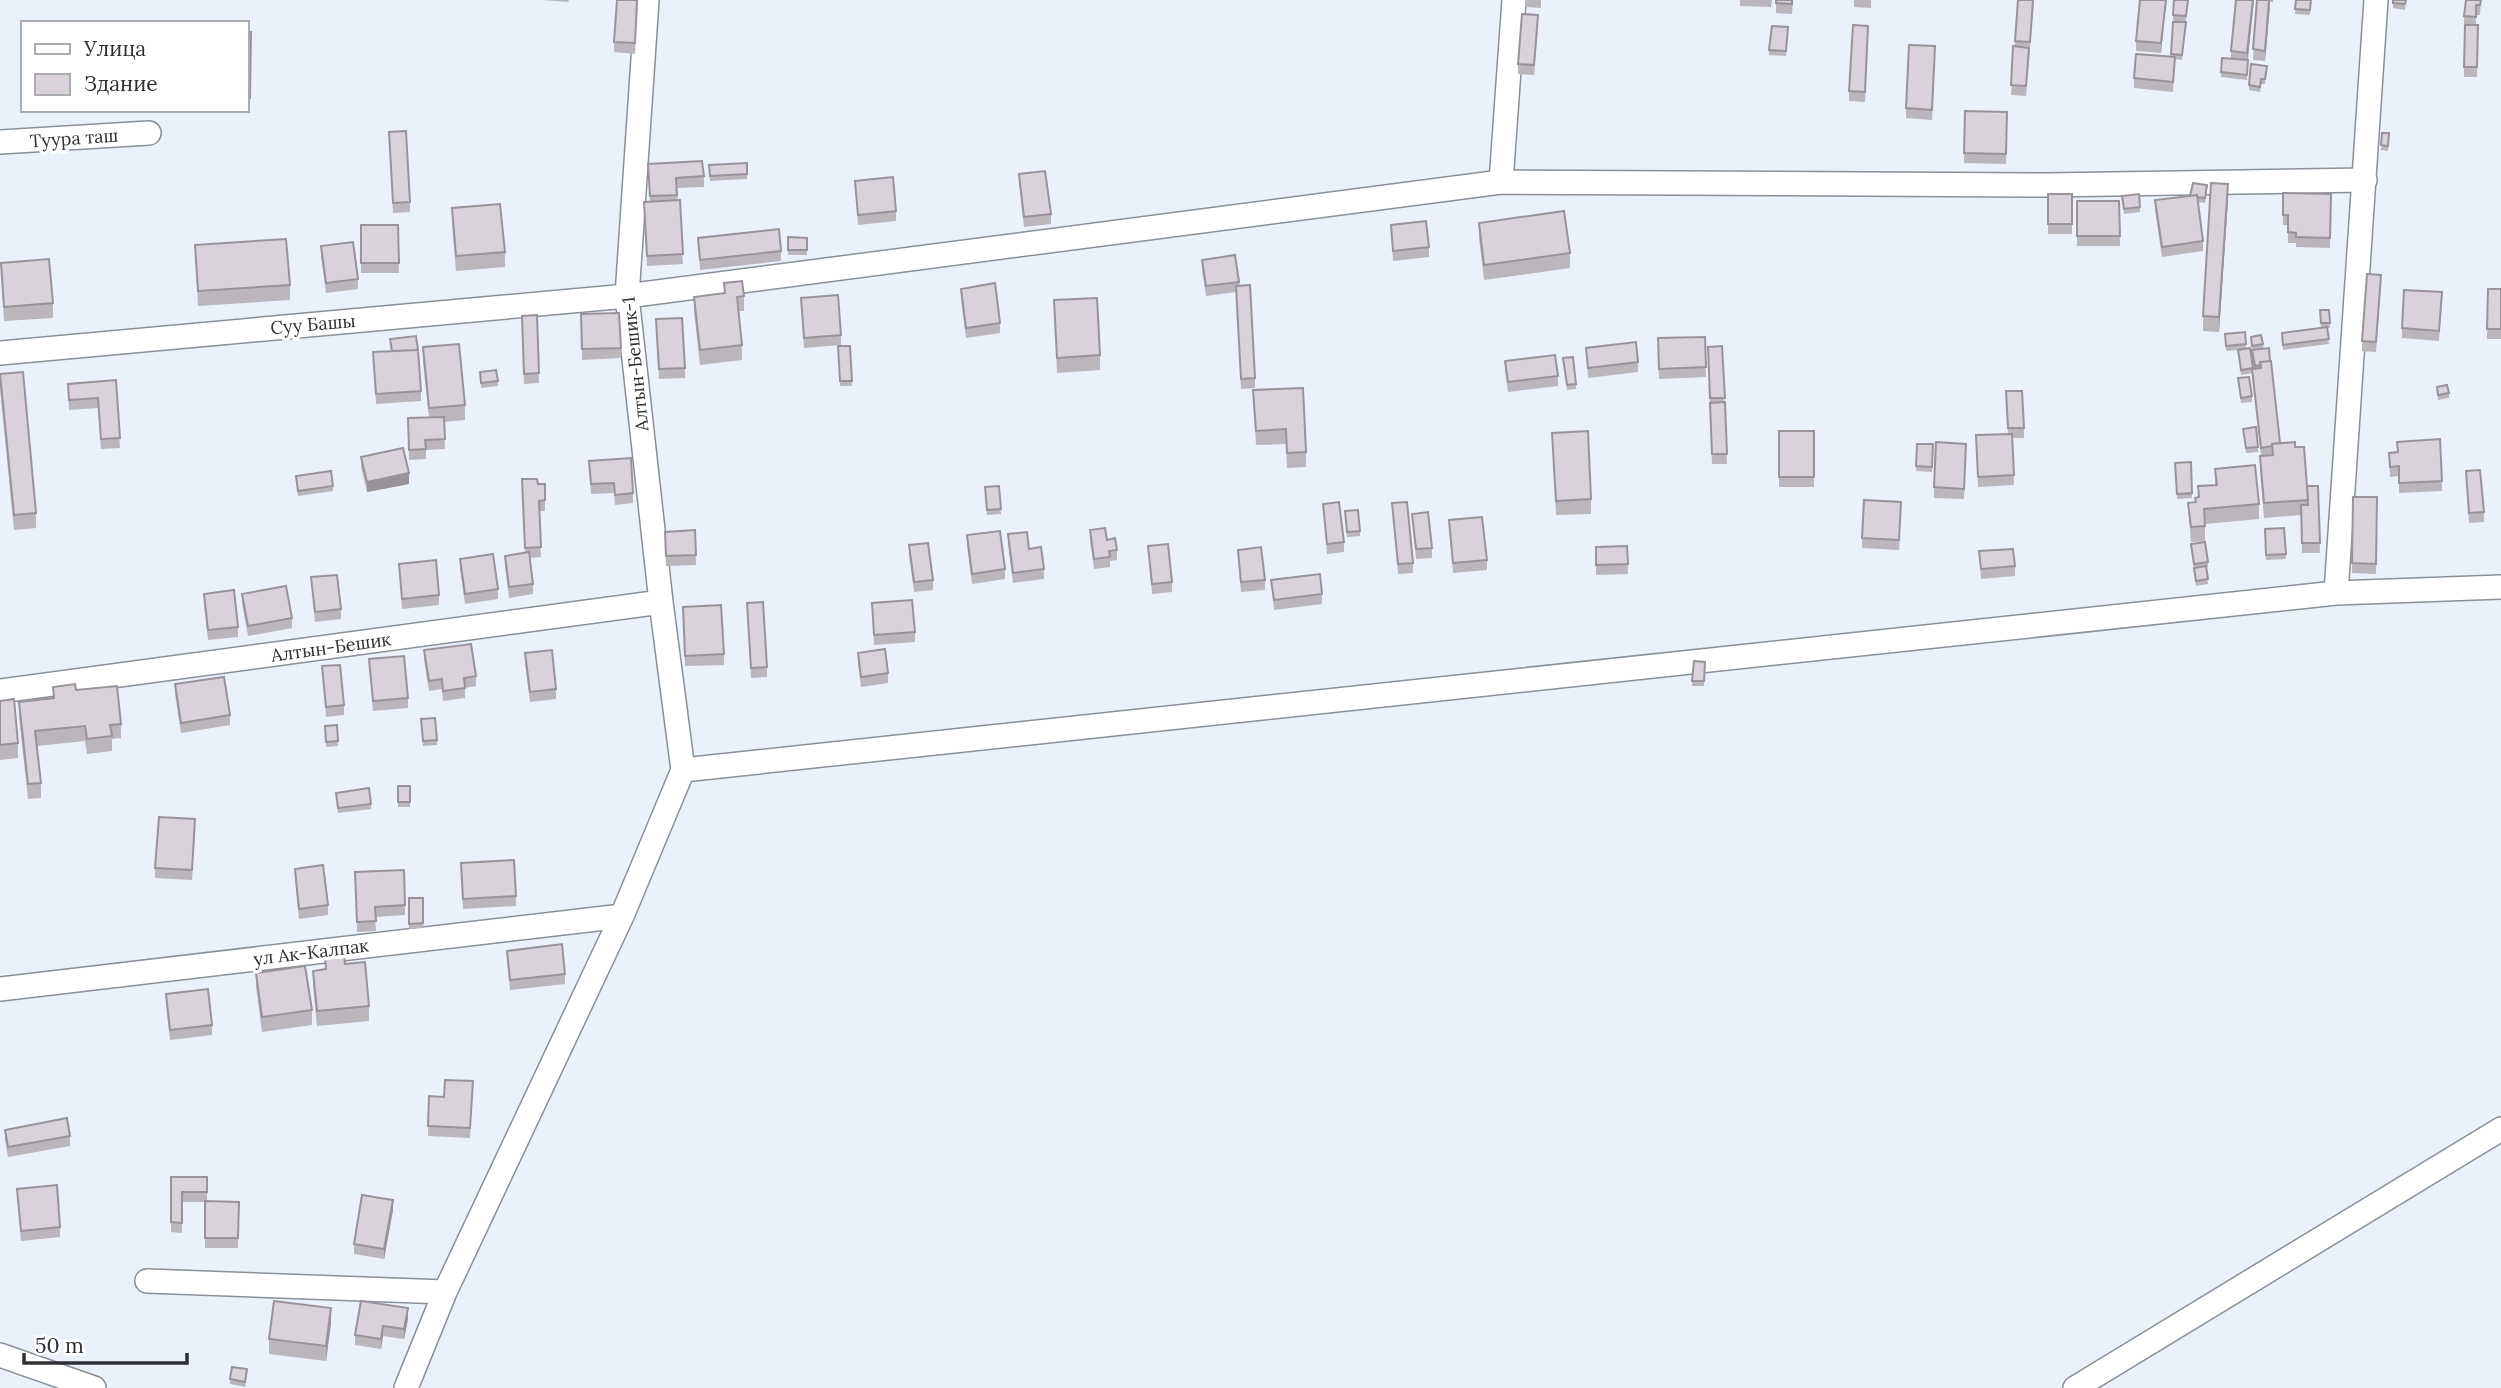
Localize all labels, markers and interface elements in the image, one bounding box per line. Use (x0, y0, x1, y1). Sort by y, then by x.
legend (21, 21, 248, 112)
text: Улица (83, 35, 146, 62)
text: Здание (84, 70, 158, 97)
street label: Туура таш (29, 123, 119, 153)
street label: Алтын-Бешик-1 (616, 296, 654, 433)
street label: Суу Башы (269, 309, 357, 339)
street label: Алтын-Бешик (269, 627, 393, 667)
street label: ул Ак-Калпак (252, 933, 370, 970)
scale bar (24, 1322, 187, 1366)
text: 50 m (35, 1332, 84, 1359)

